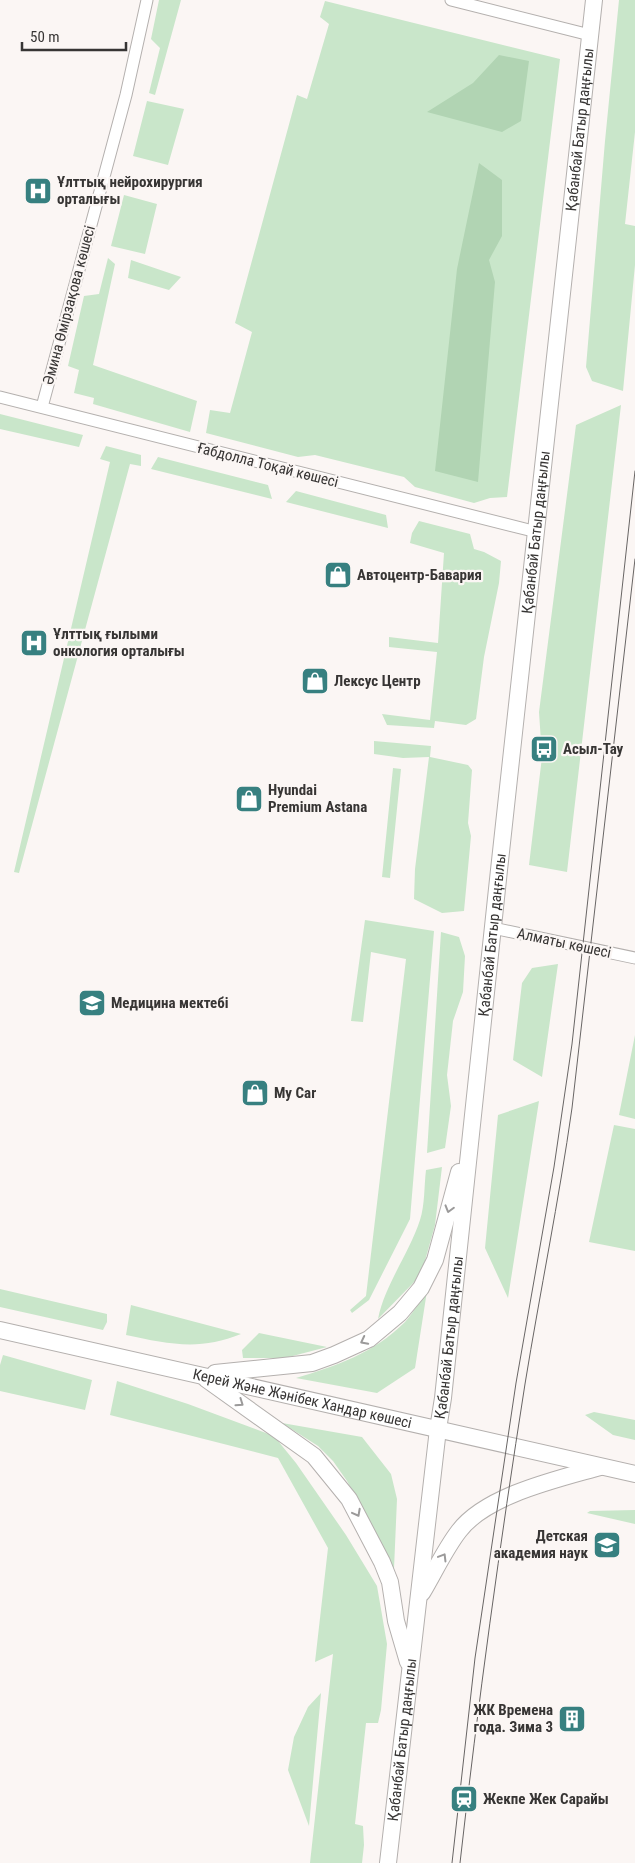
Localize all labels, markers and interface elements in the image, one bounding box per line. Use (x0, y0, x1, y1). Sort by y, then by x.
scale bar (22, 20, 126, 52)
text: 50 m (30, 28, 60, 46)
street label: Қабанбай Батыр даңғылы (562, 47, 598, 212)
place label: Ұлттық нейрохирургия орталығы (57, 173, 203, 208)
hospital icon: Ұлттық нейрохирургия орталығы (23, 176, 53, 206)
street label: Әмина Өмірзақова көшесі (39, 223, 99, 387)
street label: Ғабдолла Тоқай көшесі (196, 439, 340, 491)
street label: Қабанбай Батыр даңғылы (518, 450, 554, 615)
shop icon: Автоцентр-Бавария (323, 560, 353, 590)
place label: Автоцентр-Бавария (357, 566, 482, 584)
place label: Ұлттық ғылыми онкология орталығы (53, 625, 185, 660)
hospital icon: Ұлттық ғылыми онкология орталығы (19, 628, 49, 658)
shop icon: Лексус Центр (300, 666, 330, 696)
place label: Лексус Центр (334, 672, 421, 690)
bus stop icon: Асыл-Тау (529, 734, 559, 764)
place label: Асыл-Тау (563, 740, 624, 758)
place label: Hyundai Premium Astana (268, 781, 367, 816)
shop icon: Hyundai Premium Astana (234, 784, 264, 814)
street label: Қабанбай Батыр даңғылы (475, 852, 510, 1017)
street label: Алматы көшесі (515, 924, 613, 962)
school or university icon: Медицина мектебі (77, 988, 107, 1018)
place label: Медицина мектебі (111, 994, 229, 1012)
shop icon: My Car (240, 1078, 270, 1108)
place label: My Car (274, 1084, 316, 1102)
one-way arrow (444, 1204, 455, 1213)
street label: Қабанбай Батыр даңғылы (431, 1255, 467, 1420)
one-way arrow (361, 1335, 370, 1345)
street label: Керей Және Жәнібек Хандар көшесі (191, 1365, 414, 1432)
one-way arrow (234, 1397, 244, 1406)
one-way arrow (351, 1508, 361, 1517)
place label: Детская академия наук (494, 1527, 588, 1562)
school or university icon: Детская академия наук (592, 1530, 622, 1560)
one-way arrow (437, 1553, 447, 1562)
street label: Қабанбай Батыр даңғылы (384, 1657, 421, 1822)
place label: ЖК Времена года. Зима 3 (473, 1701, 553, 1736)
building icon: ЖК Времена года. Зима 3 (557, 1704, 587, 1734)
station icon: Жекпе Жек Сарайы (449, 1784, 479, 1814)
place label: Жекпе Жек Сарайы (483, 1790, 609, 1808)

